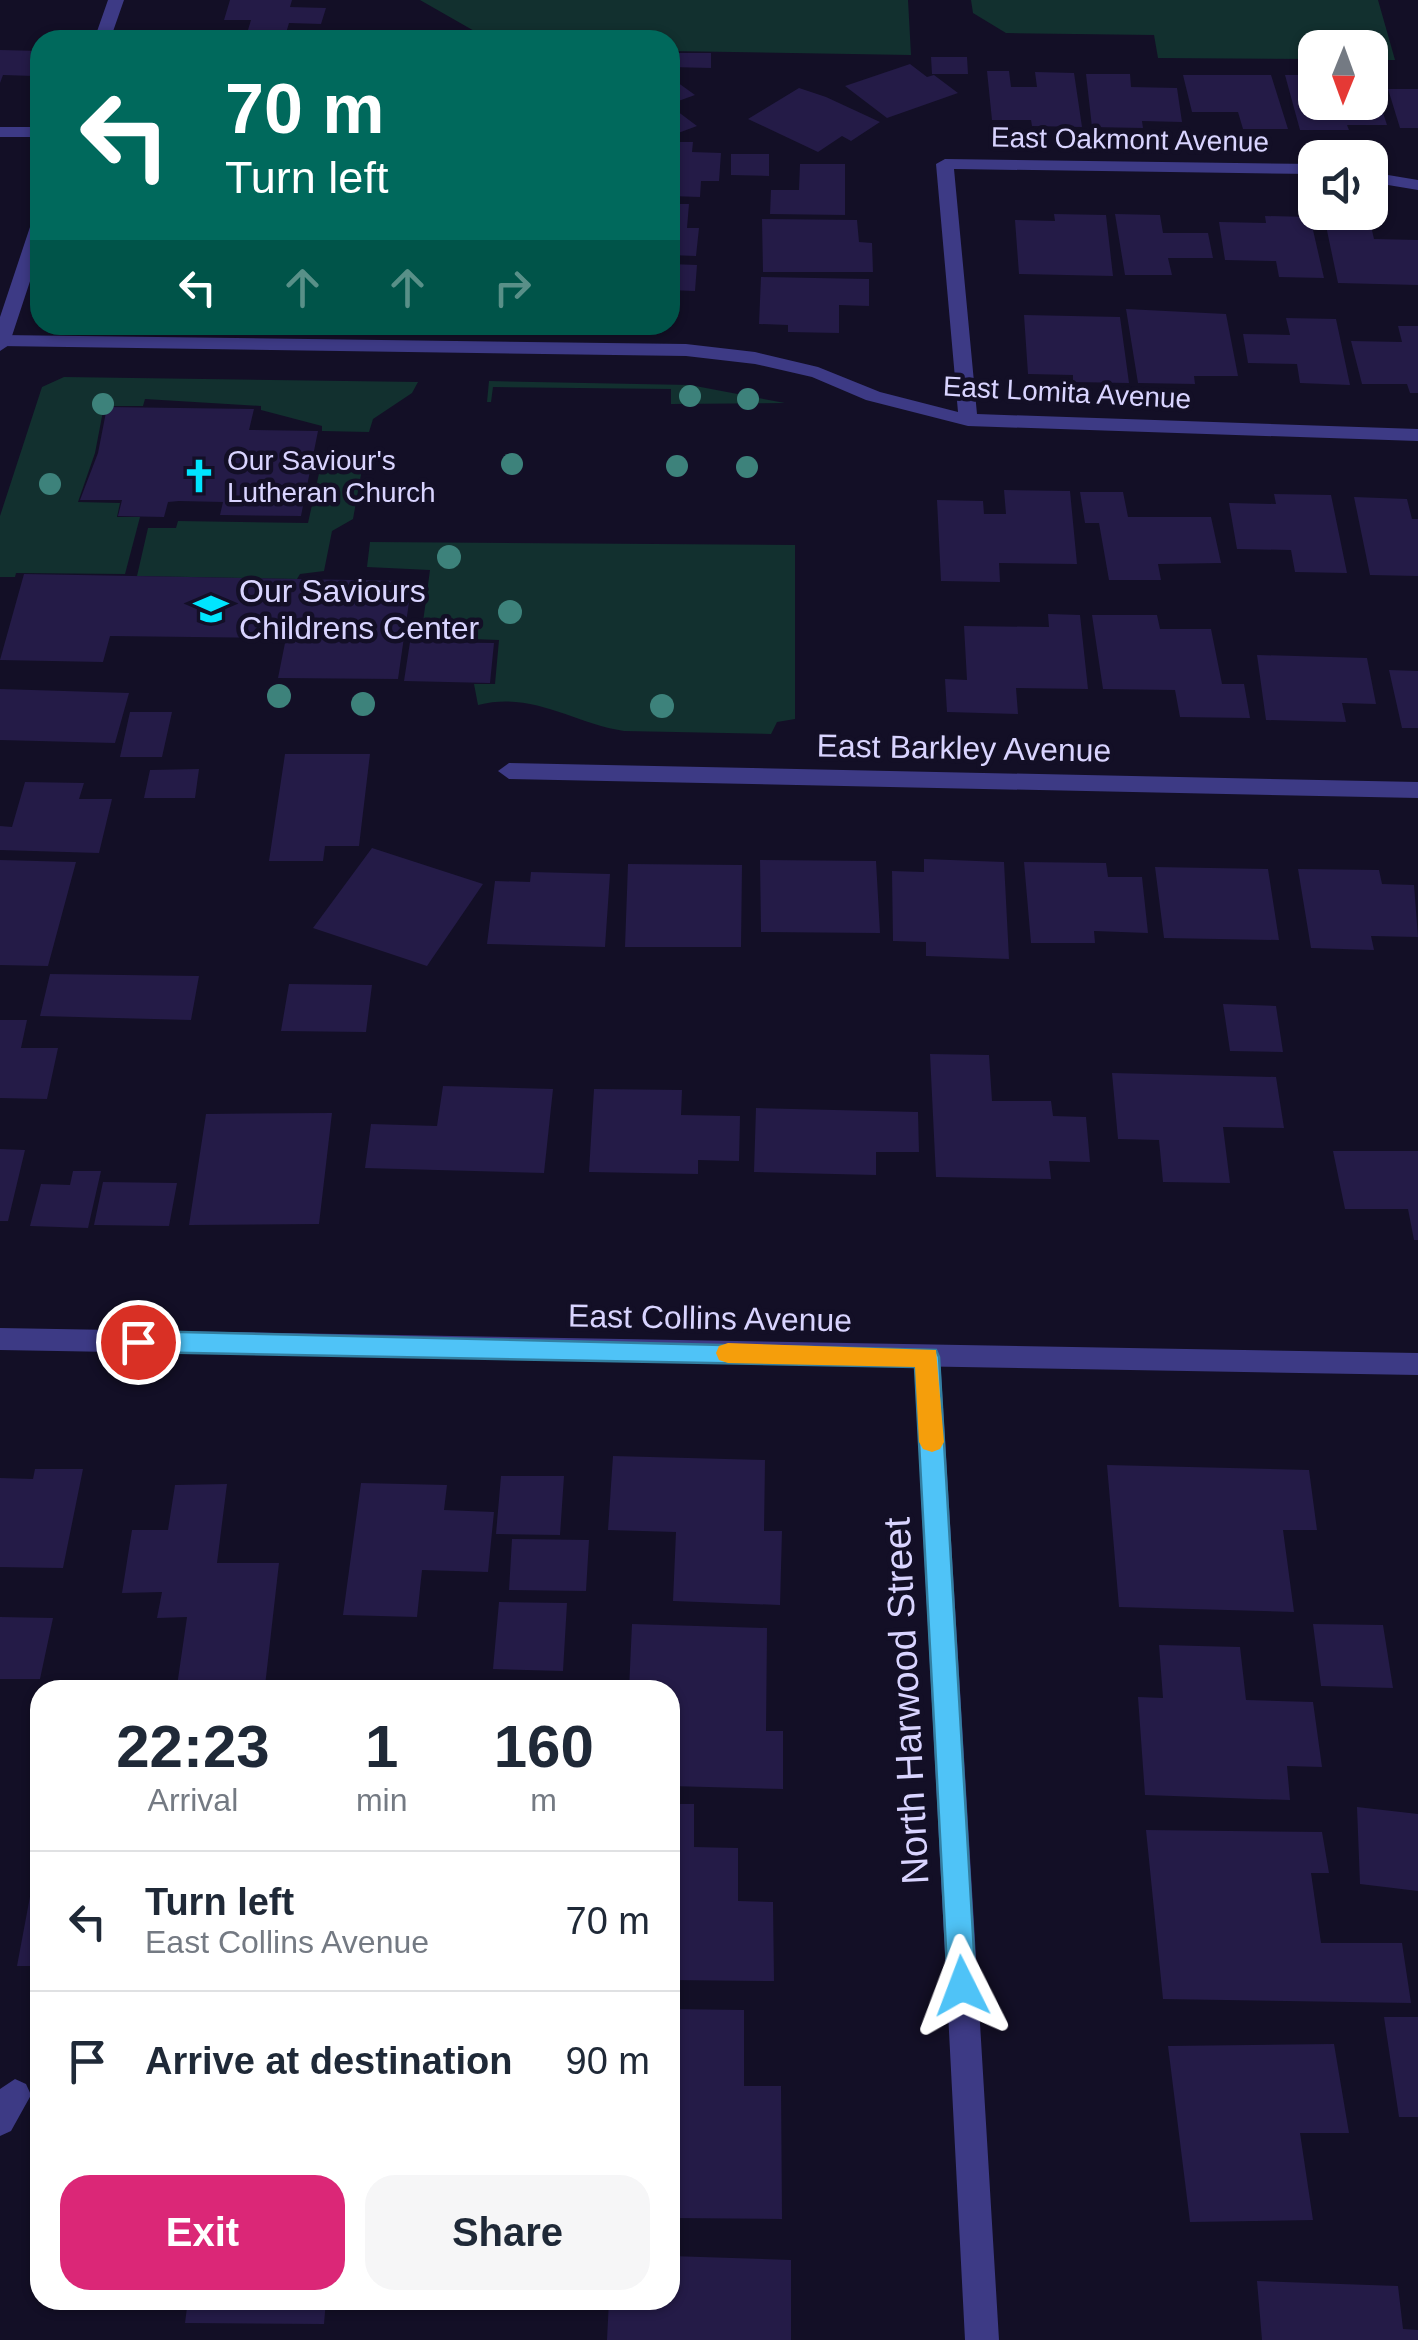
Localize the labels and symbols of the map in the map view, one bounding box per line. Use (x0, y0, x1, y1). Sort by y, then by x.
north arrow (1298, 30, 1388, 120)
street label: East Oakmont Avenue (991, 122, 1269, 157)
street label: East Lomita Avenue (942, 371, 1192, 414)
place label: Our Saviour's Lutheran Church (227, 445, 436, 508)
church icon: Our Saviour's Lutheran Church (180, 457, 218, 495)
place label: Our Saviours Childrens Center (239, 573, 479, 646)
school or university icon: Our Saviours Childrens Center (192, 590, 230, 628)
street label: East Barkley Avenue (816, 727, 1112, 769)
street label: East Collins Avenue (568, 1298, 852, 1338)
pin (96, 1300, 181, 1385)
street label: North Harwood Street (875, 1516, 937, 1886)
position arrow (910, 1934, 1014, 2038)

